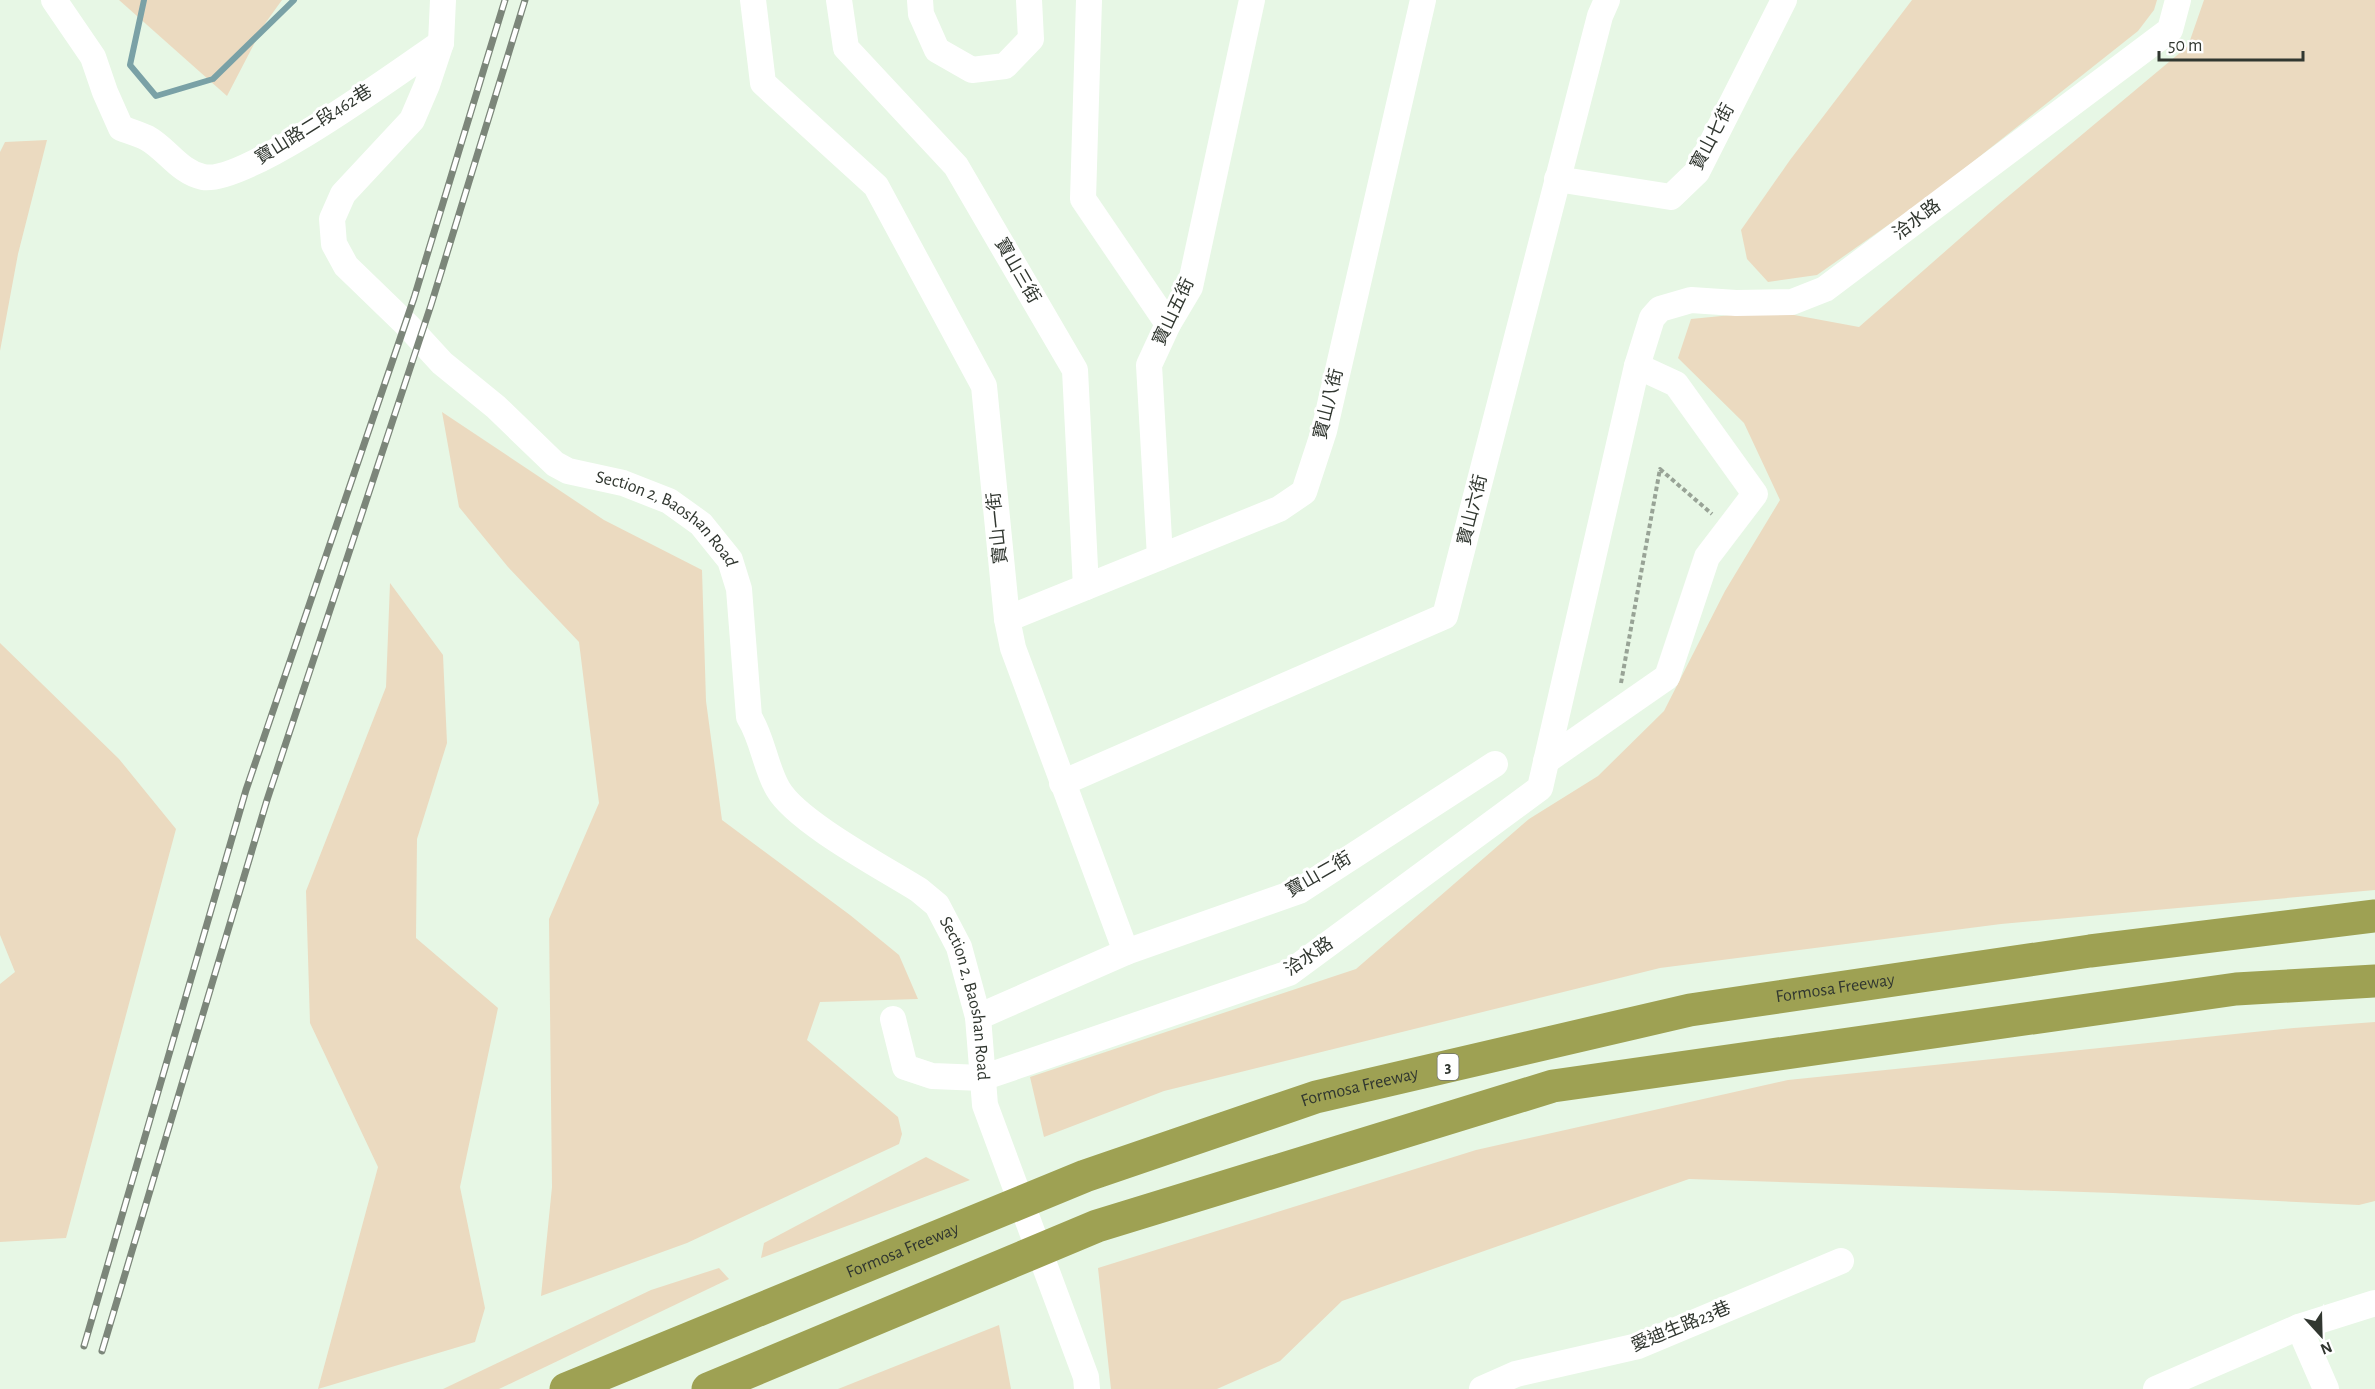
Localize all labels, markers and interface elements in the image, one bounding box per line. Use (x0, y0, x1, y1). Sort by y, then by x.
scale bar (2159, 24, 2303, 62)
text: 50 m (2168, 37, 2202, 55)
street label: 寶山路二段462巷 (252, 80, 375, 168)
street label: 寶山七街 (1686, 100, 1738, 173)
street label: 洽水路 (1889, 195, 1944, 243)
street label: 寶山三街 (991, 234, 1045, 307)
street label: 寶山五街 (1149, 275, 1197, 348)
street label: 寶山八街 (1310, 366, 1346, 441)
street label: Section 2, Baoshan Road (594, 468, 740, 568)
street label: 寶山六街 (1454, 472, 1490, 547)
street label: 寶山一街 (983, 491, 1011, 565)
street label: 寶山二街 (1282, 847, 1355, 901)
street label: Section 2, Baoshan Road (936, 914, 992, 1081)
street label: 洽水路 (1280, 933, 1336, 980)
street label: Formosa Freeway (1775, 971, 1896, 1006)
road number: 3 (1438, 1054, 1458, 1080)
street label: Formosa Freeway (1299, 1064, 1421, 1110)
street label: Formosa Freeway (844, 1220, 962, 1282)
street label: 愛迪生路23巷 (1628, 1297, 1733, 1355)
north arrow (2291, 1305, 2351, 1365)
text: N (2318, 1338, 2334, 1357)

